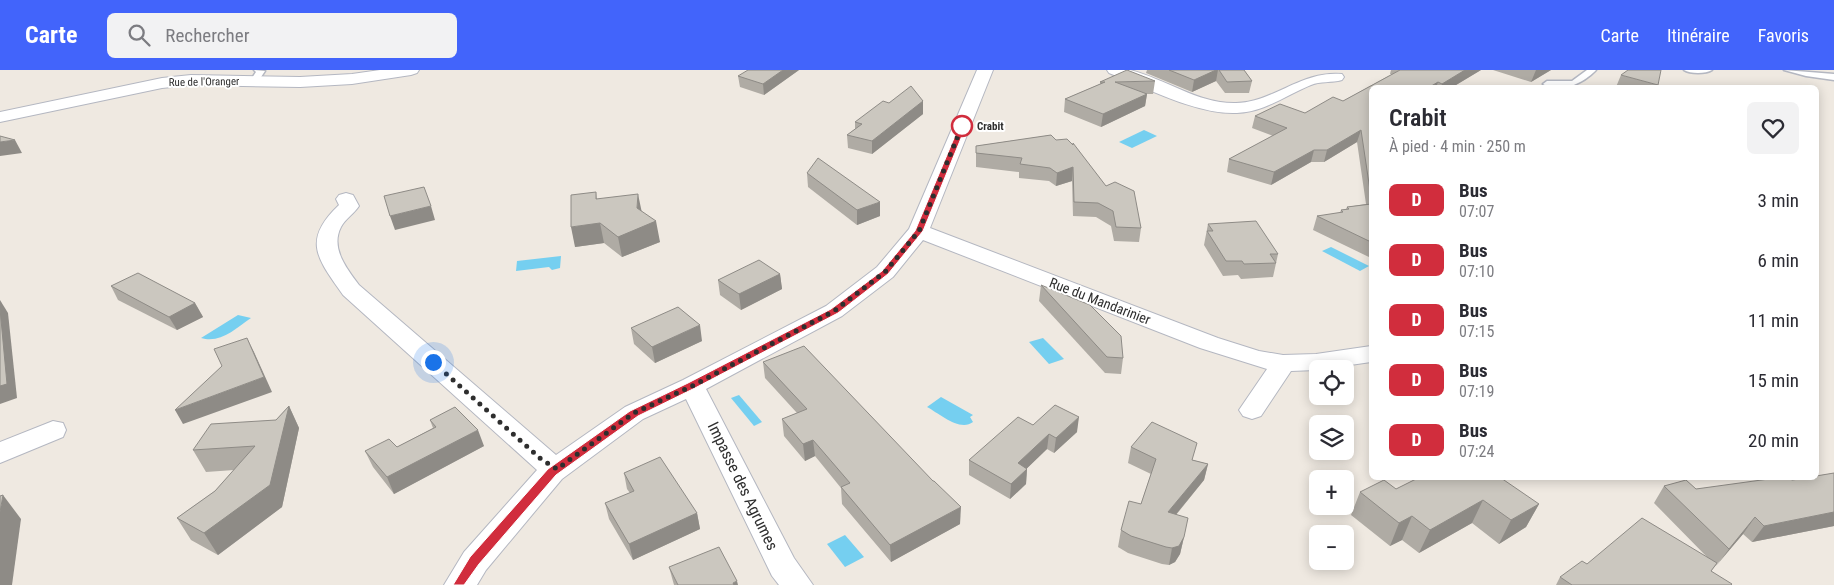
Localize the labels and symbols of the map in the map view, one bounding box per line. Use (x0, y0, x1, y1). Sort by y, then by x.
street label: Rue de l'Oranger (169, 75, 240, 89)
marker: Crabit (951, 115, 973, 137)
place label: Crabit (977, 120, 1004, 133)
street label: Rue du Mandarinier (1047, 274, 1153, 328)
your location (421, 350, 446, 375)
street label: Impasse des Agrumes (704, 419, 782, 553)

